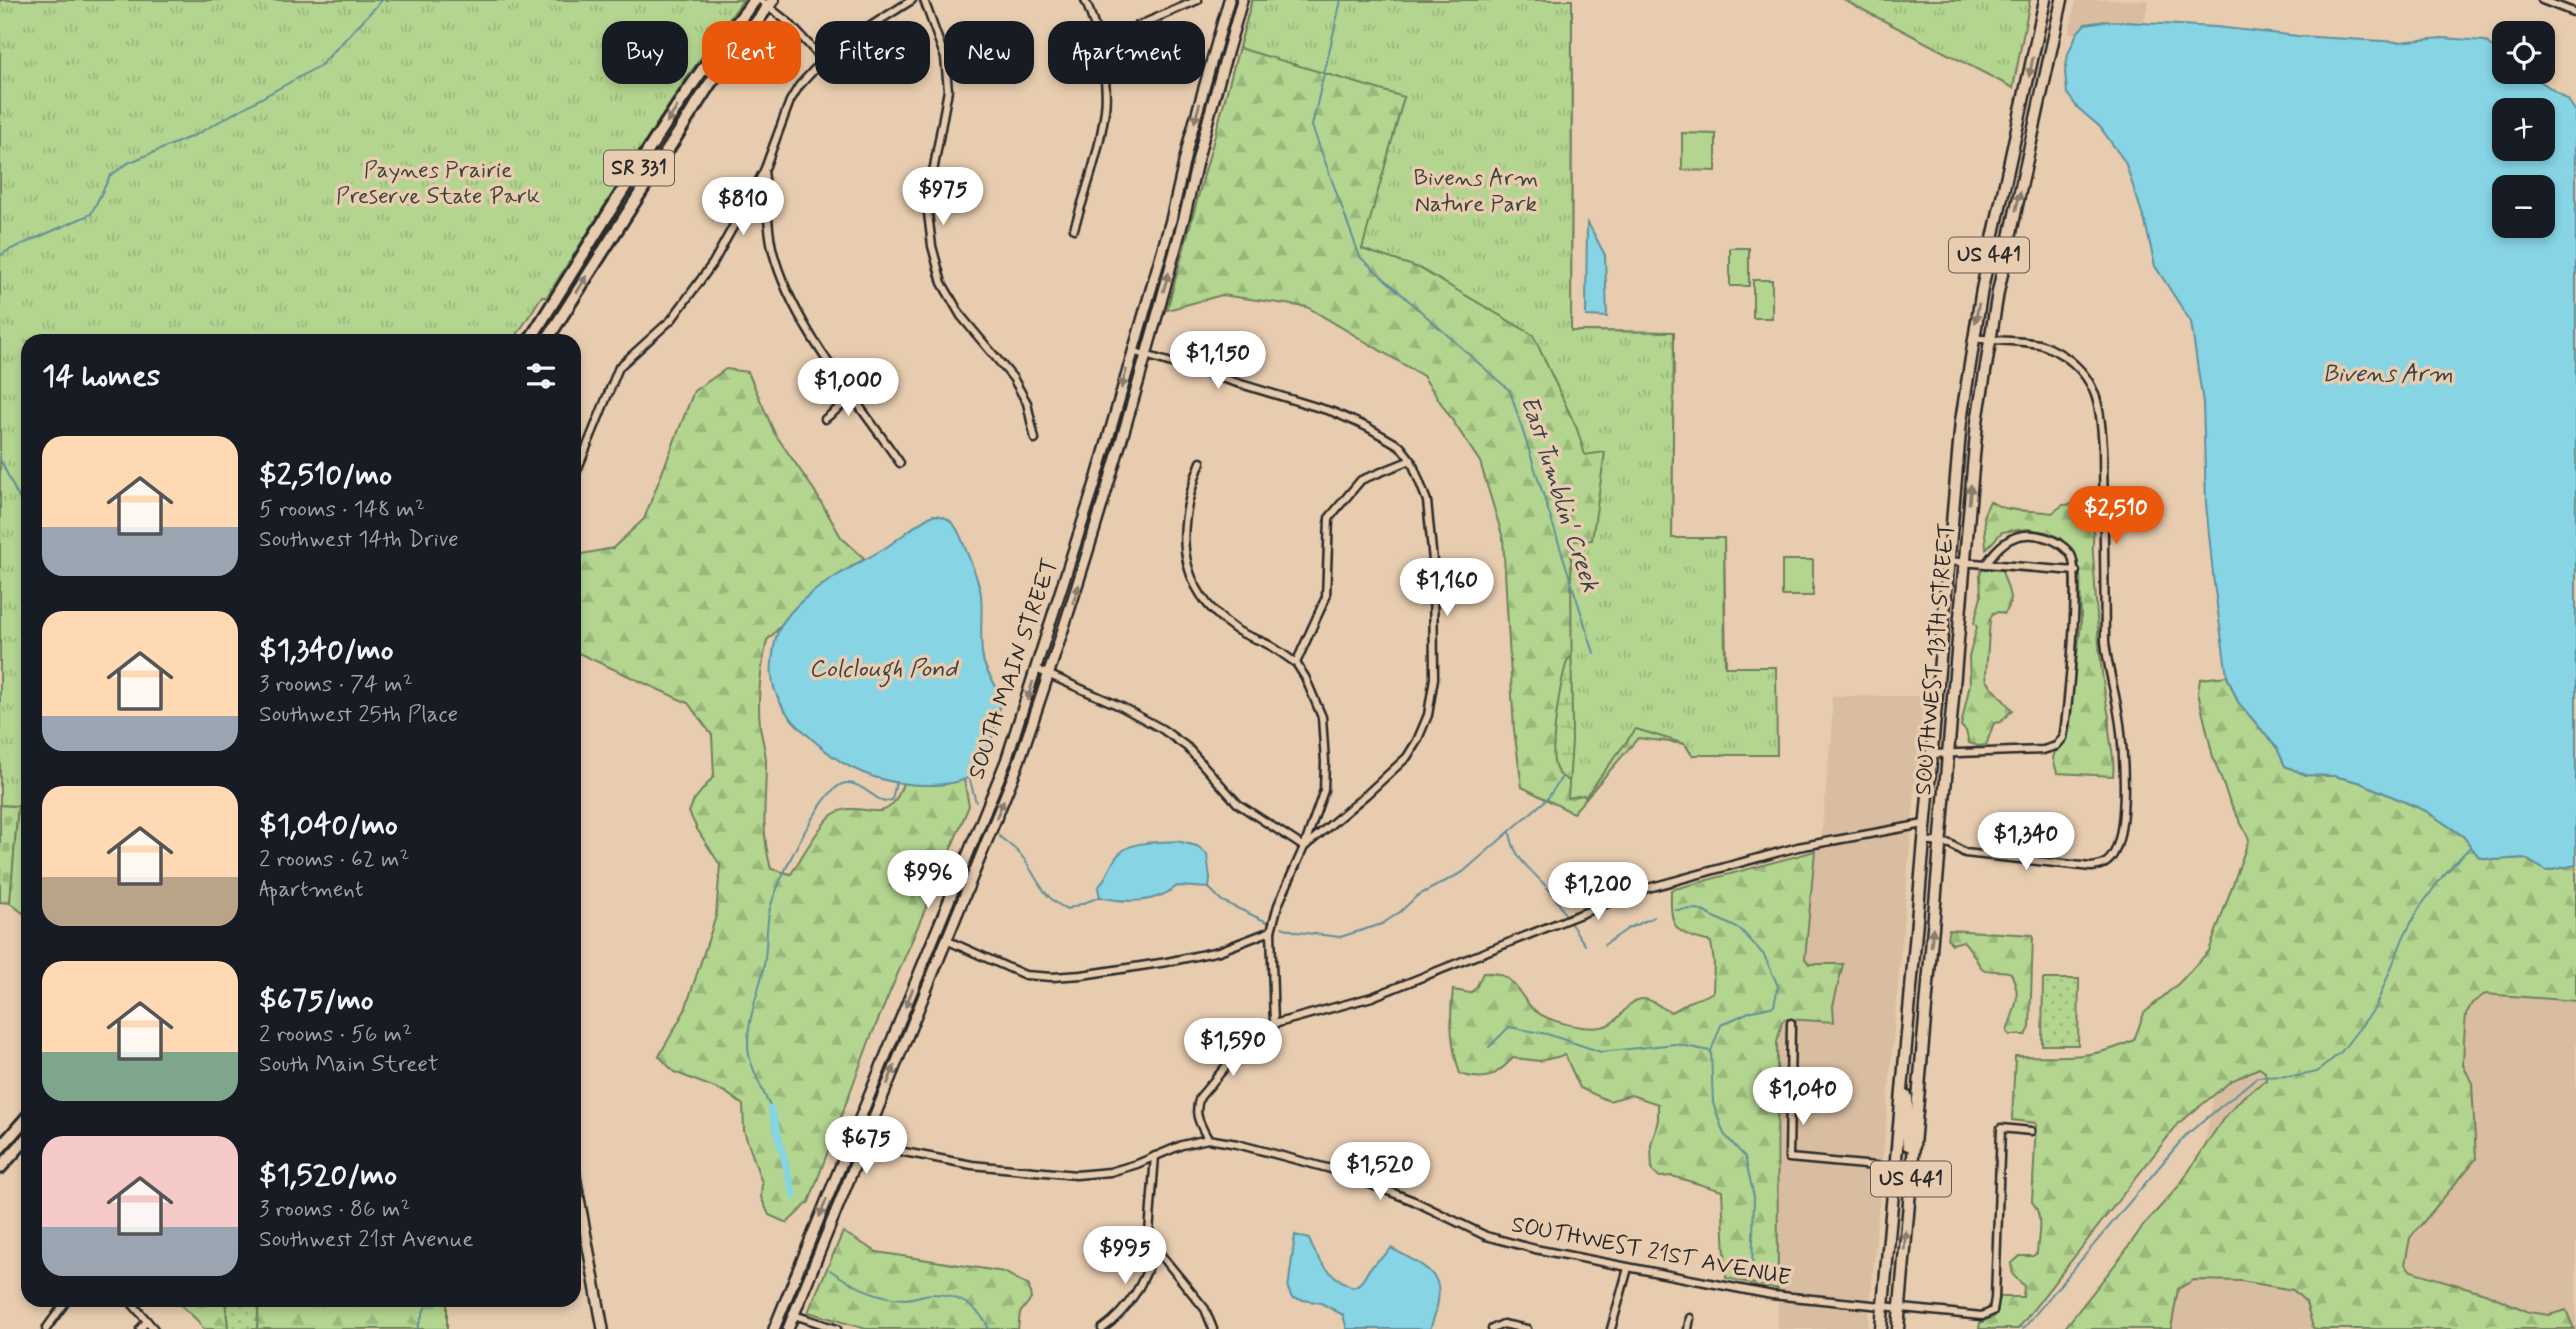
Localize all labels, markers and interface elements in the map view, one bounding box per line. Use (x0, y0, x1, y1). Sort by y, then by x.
chip: Buy (602, 21, 688, 84)
chip: Rent (702, 21, 801, 84)
chip: Filters (815, 21, 930, 84)
chip: New (944, 21, 1034, 84)
chip: Apartment (1048, 21, 1205, 84)
map controls (2492, 21, 2555, 238)
button: locate (2492, 21, 2555, 84)
one-way arrow (2025, 56, 2036, 78)
button: + (2492, 98, 2555, 161)
one-way arrow (1191, 103, 1201, 124)
one-way arrow (666, 106, 679, 125)
road number: SR 331 (604, 150, 674, 186)
park label: Paynes Prairie Preserve State Park (336, 156, 540, 212)
park label: Bivens Arm Nature Park (1413, 164, 1539, 220)
pin: $975 (902, 168, 984, 227)
text: $975 (918, 175, 968, 205)
button: − (2492, 175, 2555, 238)
pin: $810 (702, 177, 784, 237)
text: $810 (718, 185, 768, 215)
one-way arrow (2013, 190, 2024, 212)
road number: US 441 (1949, 238, 2029, 272)
one-way arrow (1161, 271, 1171, 292)
one-way arrow (576, 274, 589, 293)
one-way arrow (1972, 302, 1983, 324)
pin: $1,150 (1161, 332, 1275, 391)
text: $1,150 (1186, 339, 1250, 369)
text: 14 homes (42, 357, 160, 396)
icon: filters (522, 357, 560, 395)
pin: $1,000 (791, 358, 905, 418)
water label: Bivens Arm (2323, 359, 2453, 390)
text: $1,000 (814, 366, 882, 396)
one-way arrow (1118, 369, 1129, 391)
water label: East Tumblin' Creek (1513, 392, 1605, 596)
text: $2,510/mo (259, 456, 392, 495)
icon: home (98, 464, 182, 548)
one-way arrow (1965, 483, 1976, 505)
pin: $2,510 (2059, 486, 2173, 546)
text: $2,510 (2084, 494, 2148, 524)
text: 5 rooms · 148 m² (259, 495, 425, 525)
street label: SOUTHWEST 13TH STREET (1909, 521, 1963, 797)
text: Southwest 14th Drive (259, 525, 459, 555)
street label: SOUTH MAIN STREET (962, 554, 1066, 784)
pin: $1,160 (1390, 558, 1504, 618)
text: $1,160 (1416, 566, 1478, 596)
one-way arrow (1071, 584, 1081, 605)
text: $1,340/mo (259, 631, 393, 670)
icon: home (98, 639, 182, 723)
water label: Colclough Pond (809, 654, 959, 688)
text: 3 rooms · 74 m² (259, 670, 413, 700)
one-way arrow (1024, 681, 1034, 702)
text: Southwest 25th Place (259, 700, 458, 730)
one-way arrow (995, 798, 1006, 819)
text: $1,040/mo (259, 806, 398, 845)
pin: $1,340 (1969, 812, 2083, 872)
icon: home (98, 814, 182, 898)
text: $1,340 (1994, 820, 2058, 850)
text: 2 rooms · 62 m² (259, 845, 410, 875)
pin: $996 (887, 850, 969, 910)
text: $996 (903, 858, 953, 888)
pin: $1,200 (1541, 862, 1655, 922)
text: $1,200 (1564, 870, 1632, 900)
text: Apartment (259, 875, 364, 905)
one-way arrow (1927, 926, 1938, 948)
text: $675/mo (259, 981, 374, 1020)
one-way arrow (903, 987, 914, 1008)
icon: home (98, 989, 182, 1073)
pin: $1,590 (1176, 1018, 1290, 1078)
text: 2 rooms · 56 m² (259, 1020, 412, 1050)
text: $1,590 (1200, 1026, 1266, 1056)
text: South Main Street (259, 1050, 439, 1080)
one-way arrow (886, 1065, 897, 1086)
pin: $1,040 (1746, 1068, 1860, 1127)
text: $1,040 (1769, 1075, 1837, 1105)
pin: $675 (825, 1116, 907, 1176)
text: $675 (841, 1124, 891, 1154)
pin: $1,520 (1323, 1142, 1437, 1202)
text: $1,520 (1346, 1150, 1414, 1180)
text: $1,520/mo (259, 1156, 397, 1195)
road number: US 441 (1871, 1162, 1951, 1196)
icon: home (98, 1164, 182, 1248)
text: 3 rooms · 86 m² (259, 1195, 410, 1225)
one-way arrow (818, 1198, 829, 1219)
street label: SOUTHWEST 21ST AVENUE (1509, 1210, 1793, 1294)
text: Southwest 21st Avenue (259, 1225, 474, 1255)
pin: $995 (1084, 1226, 1166, 1286)
one-way arrow (1900, 1229, 1911, 1251)
text: $995 (1099, 1234, 1151, 1264)

